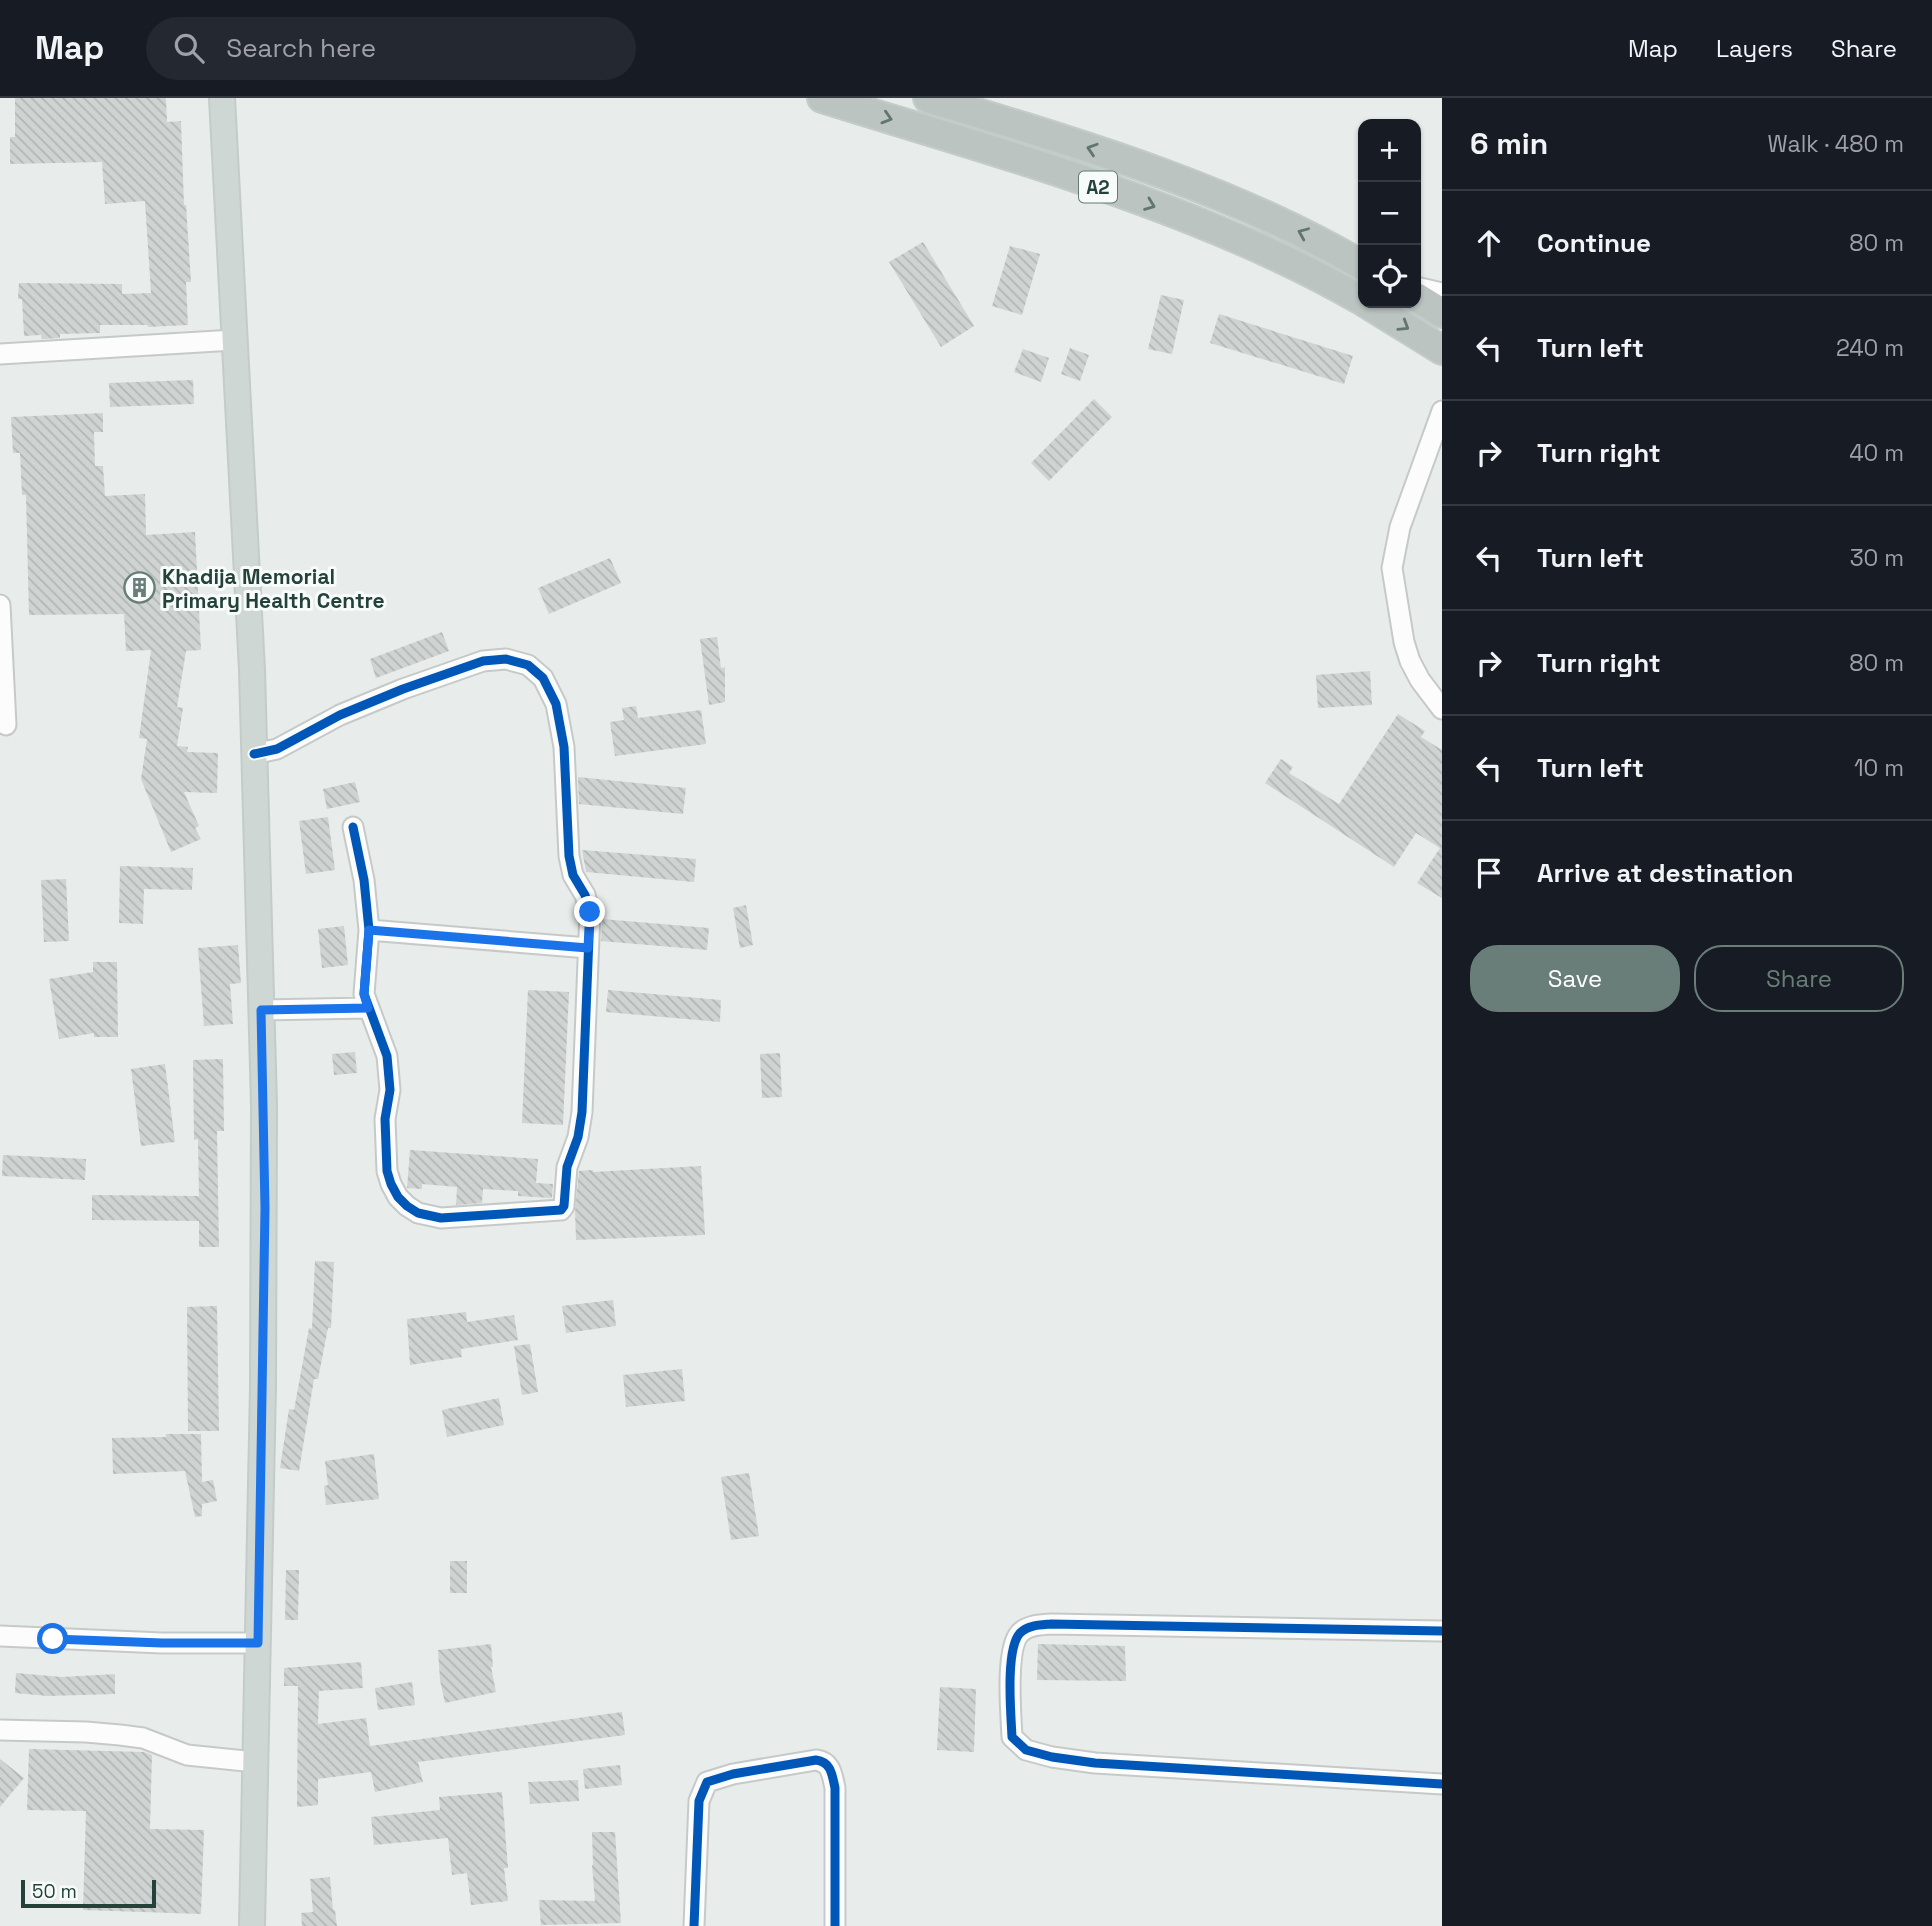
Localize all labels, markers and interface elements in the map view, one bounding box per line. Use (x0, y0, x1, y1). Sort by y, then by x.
search box (146, 17, 636, 80)
text: Map (35, 27, 104, 69)
icon: search (170, 29, 208, 67)
text: Search here (226, 31, 376, 65)
text: Map (1628, 33, 1678, 64)
text: Layers (1716, 33, 1793, 64)
text: Share (1831, 33, 1897, 64)
one-way arrow (881, 110, 893, 125)
map controls (1358, 119, 1421, 308)
button: + (1358, 119, 1421, 182)
text: 6 min (1470, 124, 1548, 163)
text: Walk · 480 m (1768, 129, 1904, 159)
one-way arrow (1086, 143, 1099, 157)
road number: A2 (1079, 172, 1117, 202)
button: − (1358, 182, 1421, 245)
one-way arrow (1143, 196, 1155, 210)
icon: ahead (1470, 224, 1508, 262)
text: Continue (1537, 226, 1651, 260)
one-way arrow (1298, 227, 1311, 241)
text: 80 m (1849, 228, 1904, 258)
button: locate (1358, 245, 1421, 308)
one-way arrow (1397, 317, 1410, 330)
icon: left (1470, 329, 1508, 367)
text: Turn left (1537, 331, 1644, 365)
text: 240 m (1836, 333, 1904, 363)
icon: right (1470, 434, 1508, 472)
text: Turn right (1537, 436, 1661, 470)
text: 40 m (1849, 438, 1904, 468)
icon: left (1470, 539, 1508, 577)
text: Turn left (1537, 541, 1644, 575)
text: 30 m (1850, 543, 1904, 573)
place label: Khadija Memorial Primary Health Centre (162, 563, 385, 614)
building icon: Khadija Memorial Primary Health Centre (122, 571, 156, 605)
icon: right (1470, 644, 1508, 682)
text: Turn right (1537, 646, 1661, 680)
text: 80 m (1849, 648, 1904, 678)
icon: left (1470, 749, 1508, 787)
text: Turn left (1537, 751, 1644, 785)
text: 10 m (1854, 753, 1904, 783)
icon: arrive (1470, 854, 1508, 892)
text: Arrive at destination (1537, 856, 1794, 890)
route end (574, 896, 605, 927)
button: Save (1470, 945, 1680, 1012)
button: Share (1694, 945, 1904, 1012)
route start (37, 1623, 68, 1654)
scale bar (21, 1877, 156, 1909)
text: 50 m (32, 1879, 77, 1904)

